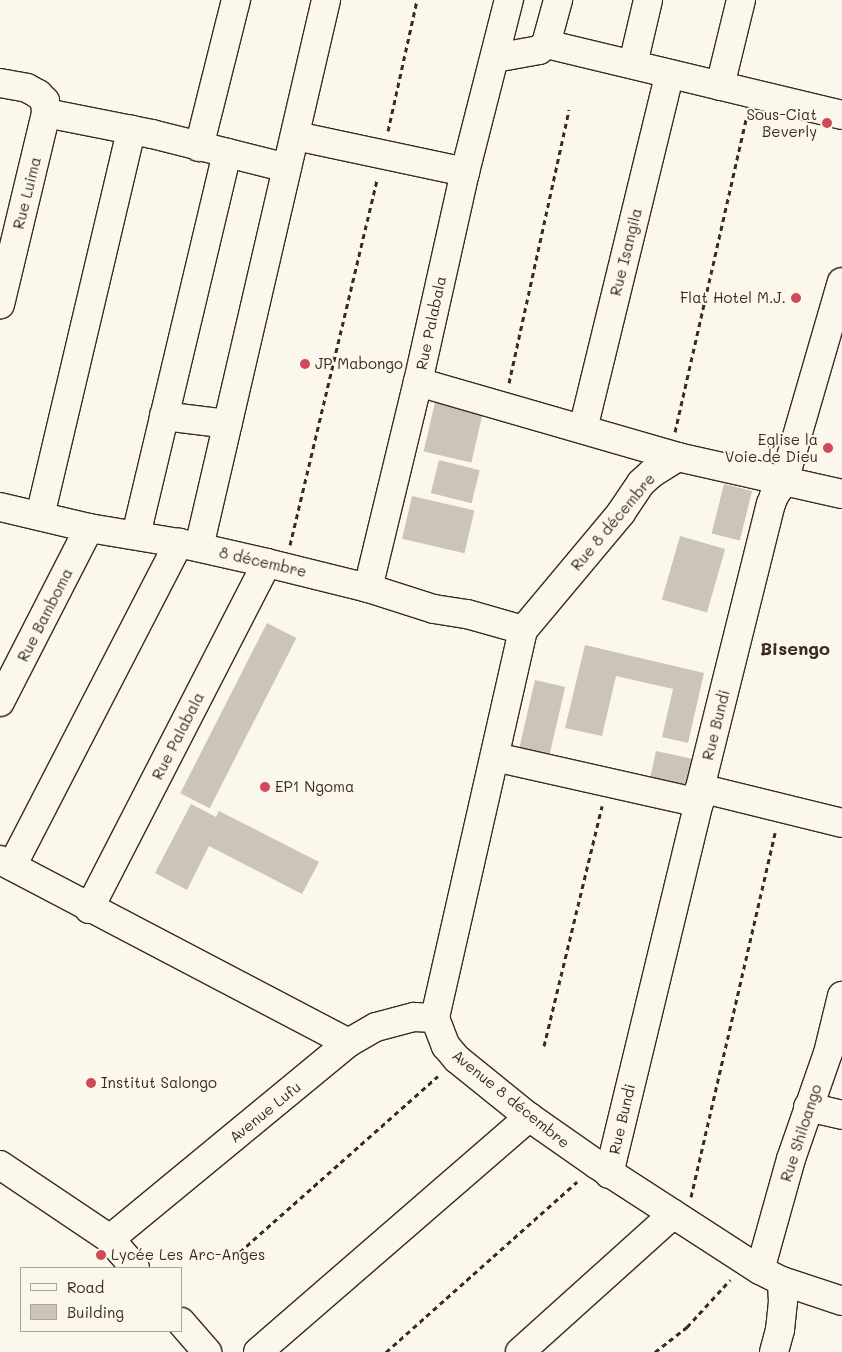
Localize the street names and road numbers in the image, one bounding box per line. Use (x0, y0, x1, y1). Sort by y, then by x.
street label: Rue Luima (9, 155, 45, 231)
street label: Rue Isangila (606, 206, 646, 298)
street label: Rue Palabala (412, 274, 450, 372)
street label: Rue 8 décembre (567, 470, 659, 574)
street label: 8 décembre (218, 543, 308, 581)
street label: Rue Bamboma (14, 565, 76, 665)
street label: Rue Bundi (699, 688, 733, 762)
street label: Rue Palabala (148, 689, 208, 783)
street label: Avenue 8 décembre (449, 1046, 573, 1152)
street label: Avenue Lufu (226, 1078, 304, 1146)
street label: Rue Bundi (605, 1082, 639, 1156)
street label: Rue Shiloango (777, 1082, 825, 1184)

